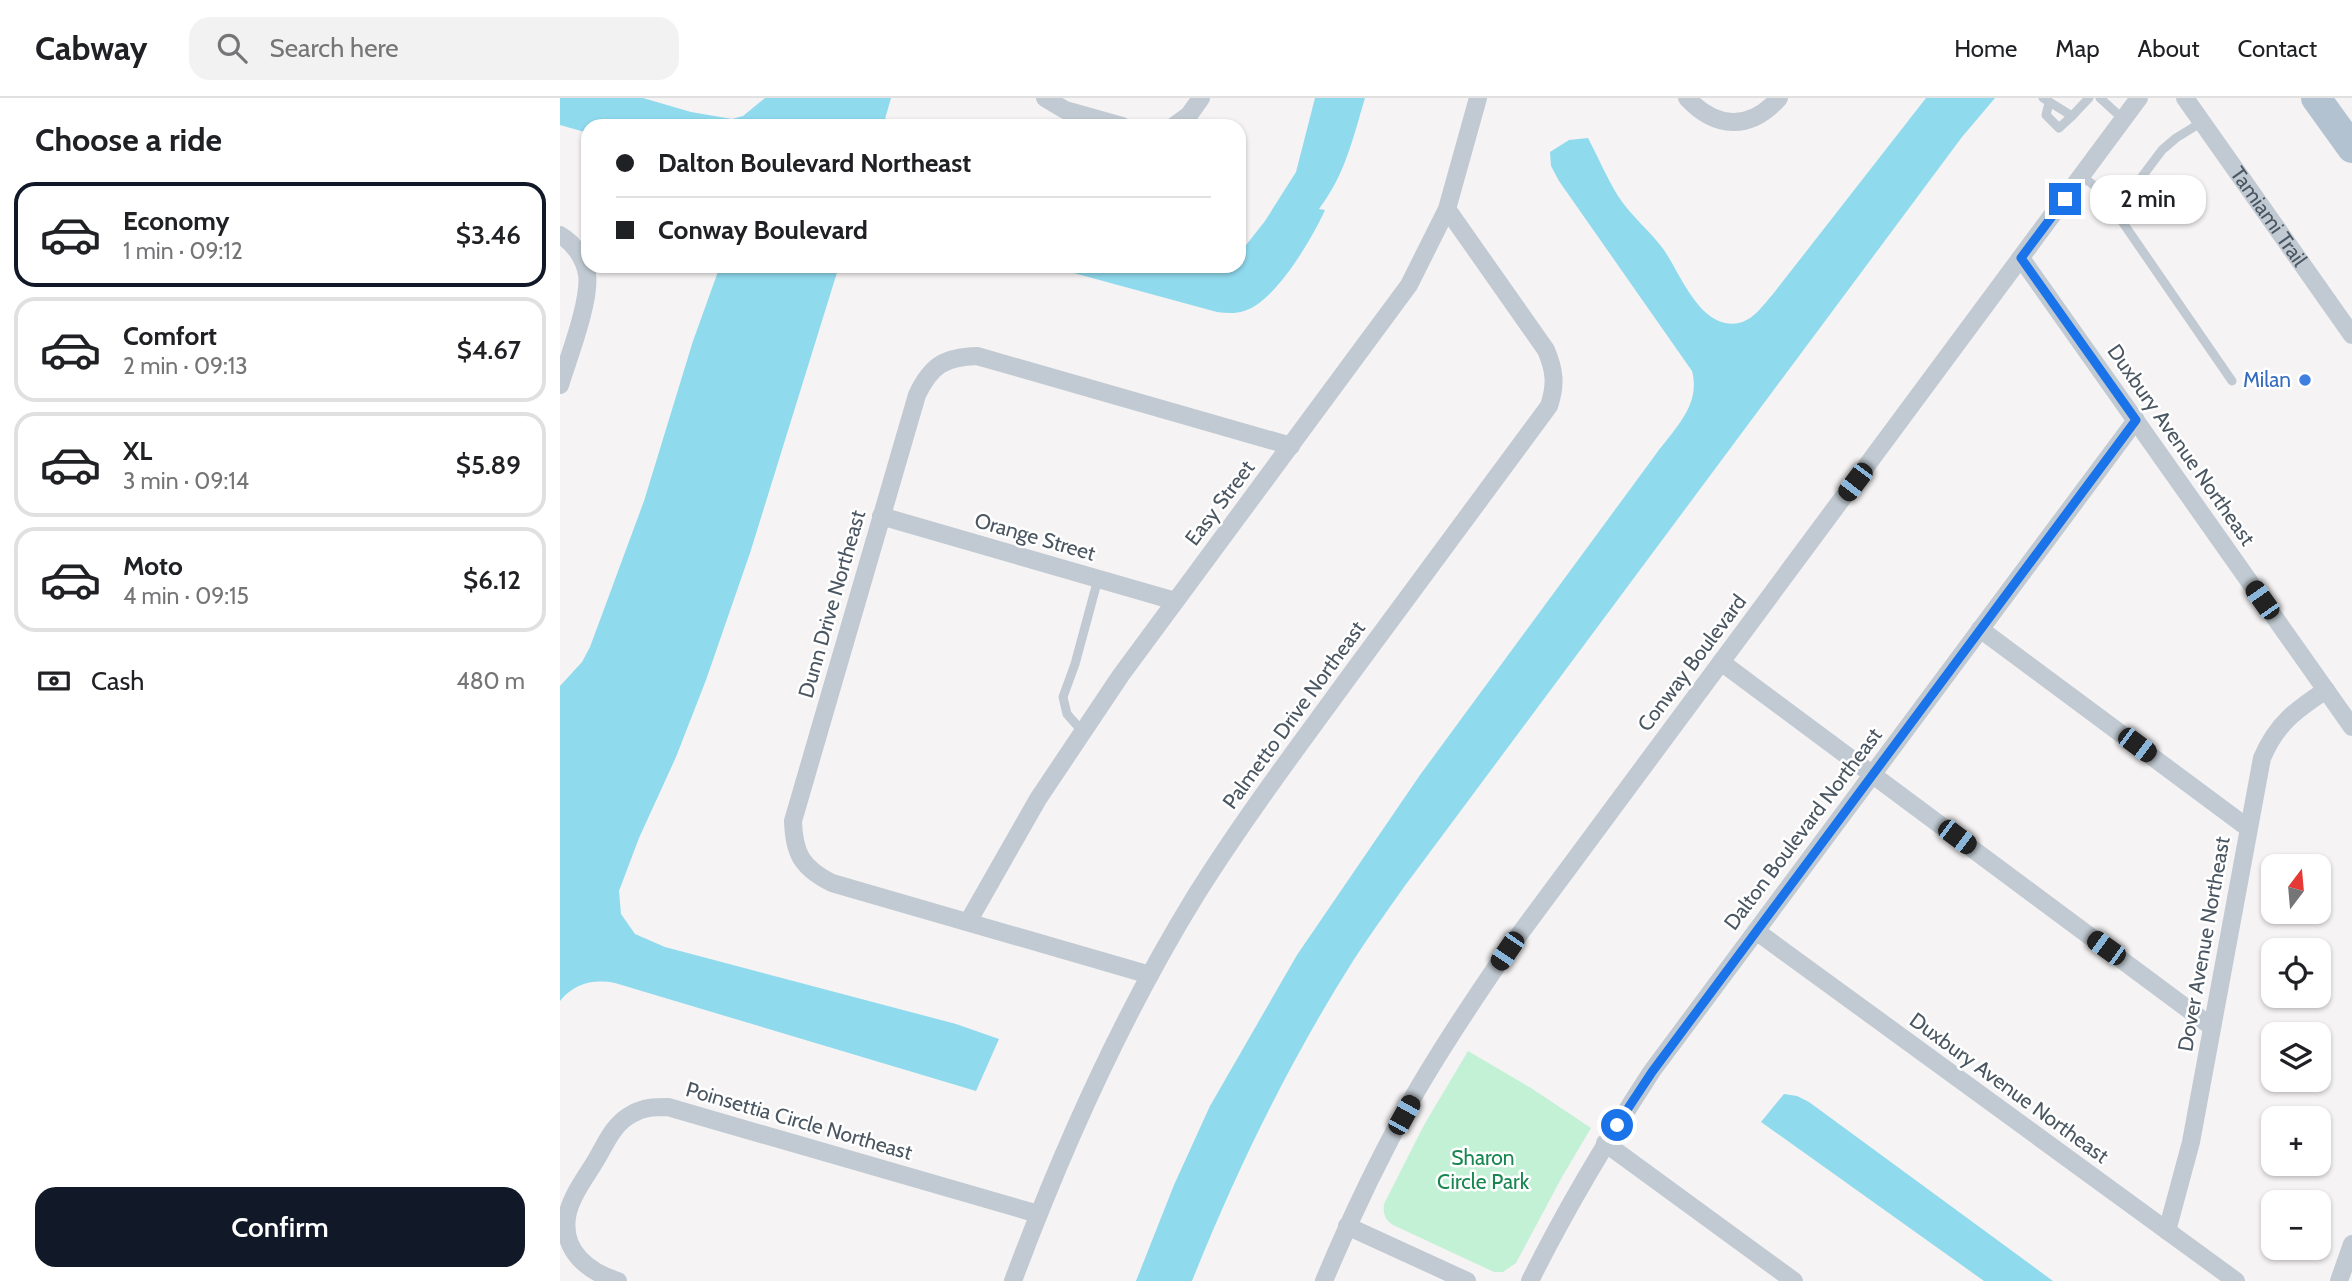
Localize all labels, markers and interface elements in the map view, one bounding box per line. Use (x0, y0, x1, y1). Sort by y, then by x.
search box (189, 17, 679, 80)
text: Cabway (35, 28, 147, 68)
icon: search (213, 29, 251, 67)
text: Search here (269, 32, 399, 64)
text: Home (1954, 34, 2017, 63)
text: Map (2055, 34, 2100, 63)
text: About (2138, 34, 2200, 63)
text: Contact (2238, 34, 2317, 63)
text: Choose a ride (35, 120, 222, 159)
text: Dalton Boulevard Northeast (658, 147, 971, 179)
street label: Tamiami Trail (2225, 162, 2313, 271)
callout: 2 min (2090, 174, 2205, 224)
route end (2049, 183, 2081, 215)
text: 2 min (2120, 185, 2176, 213)
icon: car (39, 203, 102, 266)
text: Economy (123, 205, 229, 237)
text: Conway Boulevard (658, 214, 868, 246)
text: $3.46 (456, 219, 521, 251)
text: 1 min · 09:12 (123, 237, 243, 265)
icon: car (39, 318, 102, 381)
text: Comfort (123, 320, 217, 352)
text: $4.67 (457, 334, 521, 366)
street label: Duxbury Avenue Northeast (2102, 339, 2260, 550)
text: 2 min · 09:13 (123, 352, 248, 380)
place label: Milan (2243, 367, 2291, 392)
marker: Milan (2297, 372, 2313, 388)
icon: car (39, 433, 102, 496)
text: XL (123, 435, 152, 467)
text: $5.89 (456, 449, 521, 481)
street label: Easy Street (1180, 455, 1260, 550)
car (1834, 459, 1877, 505)
text: 3 min · 09:14 (123, 467, 249, 495)
street label: Dunn Drive Northeast (793, 507, 870, 701)
street label: Orange Street (972, 507, 1098, 566)
icon: car (39, 548, 102, 611)
text: Moto (123, 550, 183, 582)
text: $6.12 (463, 564, 521, 596)
car (2242, 577, 2283, 623)
text: 4 min · 09:15 (123, 582, 249, 610)
street label: Conway Boulevard (1632, 589, 1751, 736)
street label: Palmetto Drive Northeast (1217, 616, 1370, 813)
icon: cash (35, 662, 73, 700)
text: Cash (91, 665, 144, 697)
text: 480 m (456, 667, 525, 695)
street label: Dalton Boulevard Northeast (1718, 723, 1887, 935)
car (2114, 724, 2161, 766)
car (1934, 816, 1981, 858)
street label: Dover Avenue Northeast (2172, 834, 2235, 1053)
north arrow (2261, 854, 2331, 924)
map controls (2261, 854, 2331, 1260)
car (2083, 927, 2130, 969)
car (1487, 928, 1528, 974)
button: locate (2261, 938, 2331, 1008)
street label: Duxbury Avenue Northeast (1905, 1007, 2114, 1168)
button: layers (2261, 1022, 2331, 1092)
street label: Poinsettia Circle Northeast (683, 1076, 915, 1165)
car (1385, 1092, 1424, 1138)
button: + (2261, 1106, 2331, 1176)
route start (1601, 1109, 1633, 1141)
park label: Sharon Circle Park (1437, 1145, 1530, 1194)
button: Confirm (35, 1187, 525, 1267)
button: − (2261, 1190, 2331, 1260)

